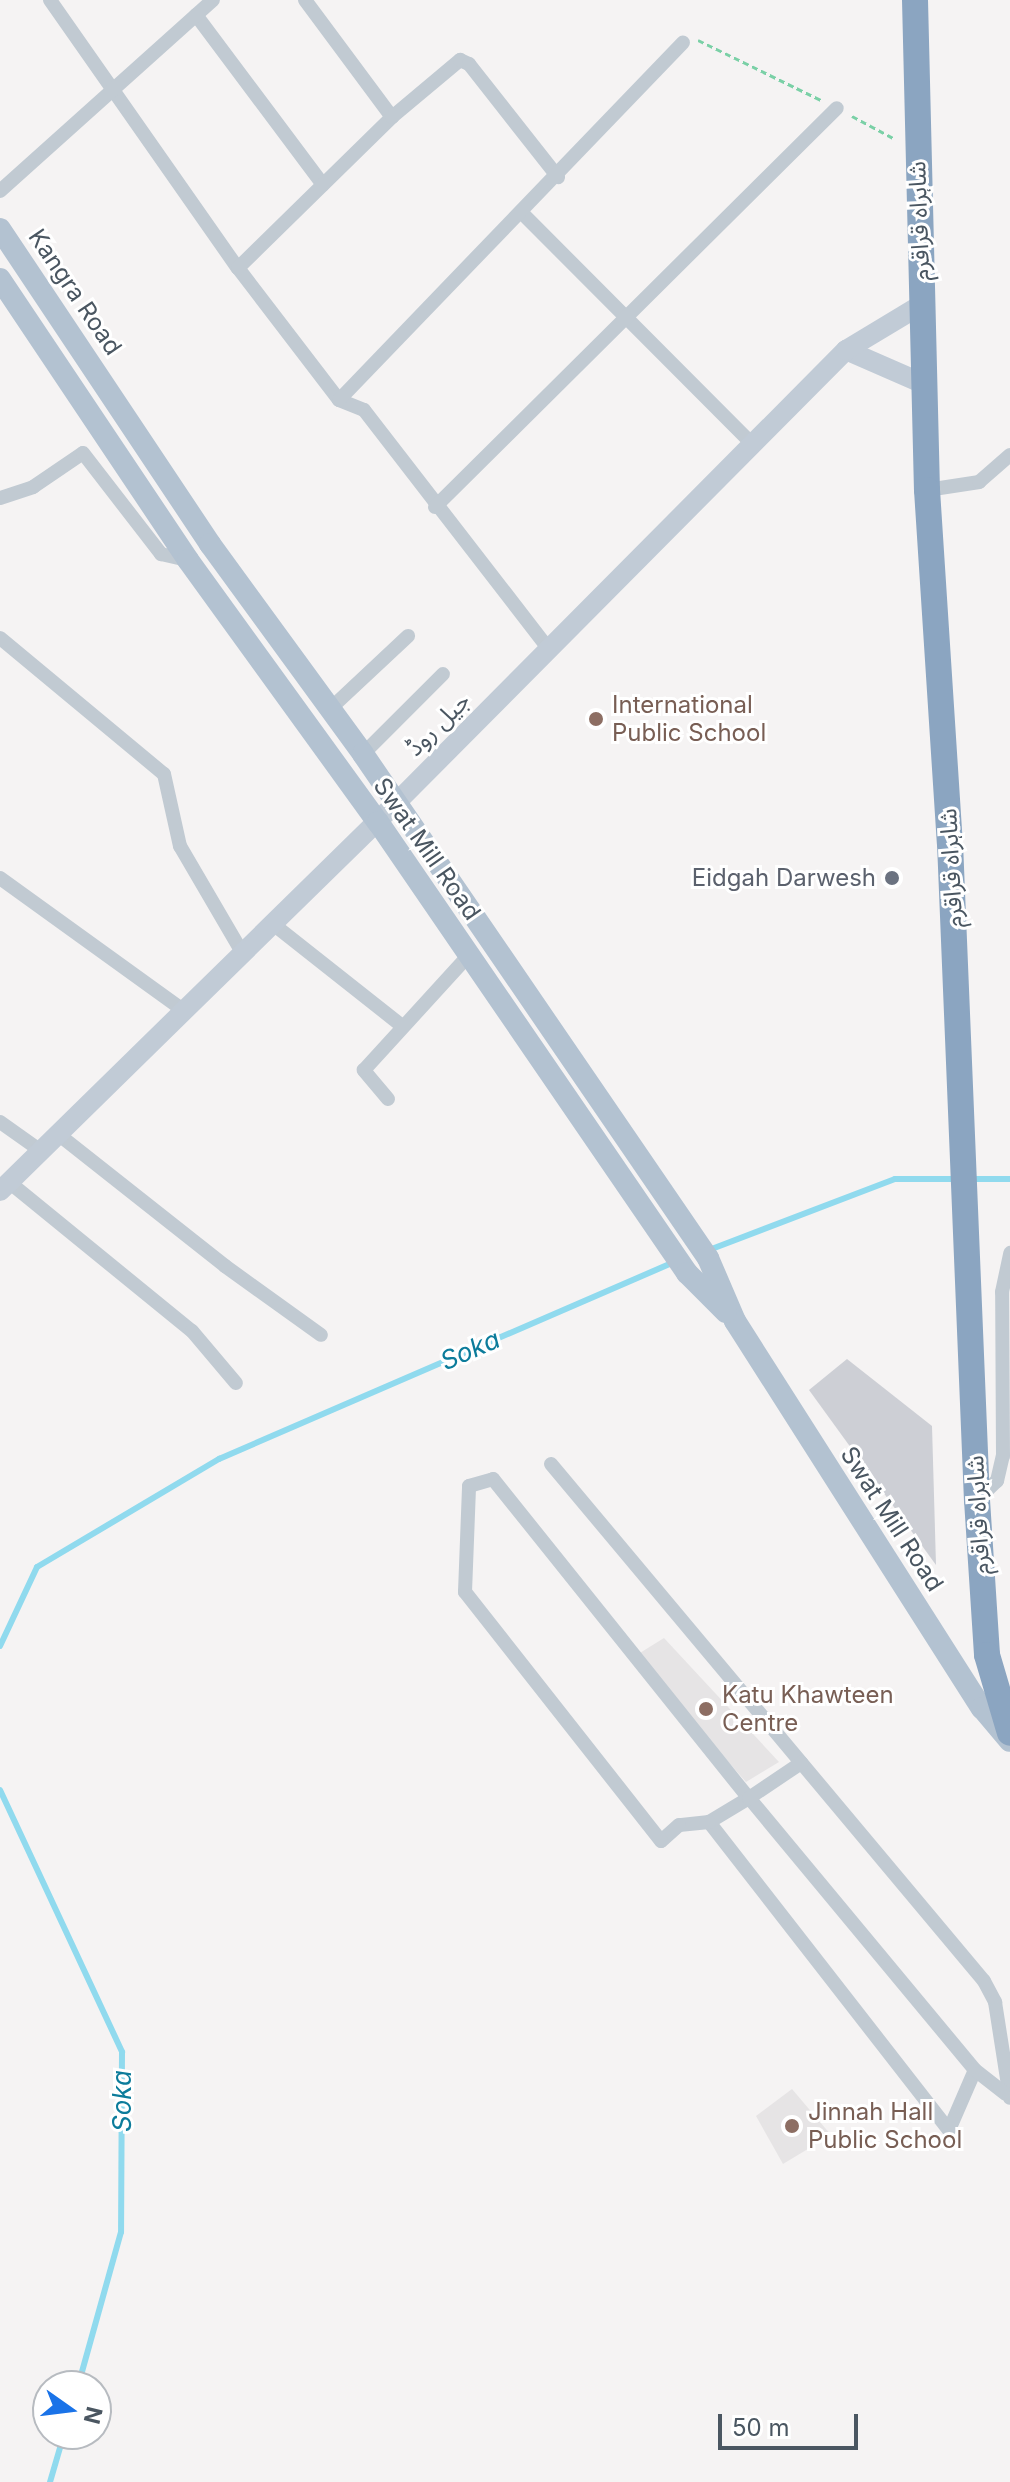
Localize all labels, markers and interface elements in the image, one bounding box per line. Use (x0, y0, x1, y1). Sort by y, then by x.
street label: شاہراہ قراقرم (903, 161, 935, 281)
street label: Kangra Road (22, 224, 128, 360)
street label: جیل روڈ (400, 686, 476, 762)
place label: International Public School (612, 691, 766, 747)
marker: International Public School (587, 710, 605, 728)
street label: Swat Mill Road (367, 772, 487, 926)
street label: شاہراہ قراقرم (933, 808, 969, 928)
place label: Eidgah Darwesh (692, 864, 876, 892)
marker: Eidgah Darwesh (883, 869, 901, 887)
water label: Soka (435, 1323, 505, 1377)
street label: Swat Mill Road (834, 1441, 950, 1597)
street label: شاہراہ قراقرم (960, 1455, 996, 1575)
place label: Katu Khawteen Centre (722, 1681, 894, 1737)
marker: Katu Khawteen Centre (697, 1700, 715, 1718)
water label: Soka (106, 2070, 138, 2132)
place label: Jinnah Hall Public School (808, 2098, 962, 2154)
marker: Jinnah Hall Public School (783, 2117, 801, 2135)
north arrow (32, 2370, 112, 2450)
scale bar (722, 2398, 862, 2448)
text: N (79, 2404, 108, 2427)
text: 50 m (732, 2413, 790, 2442)

